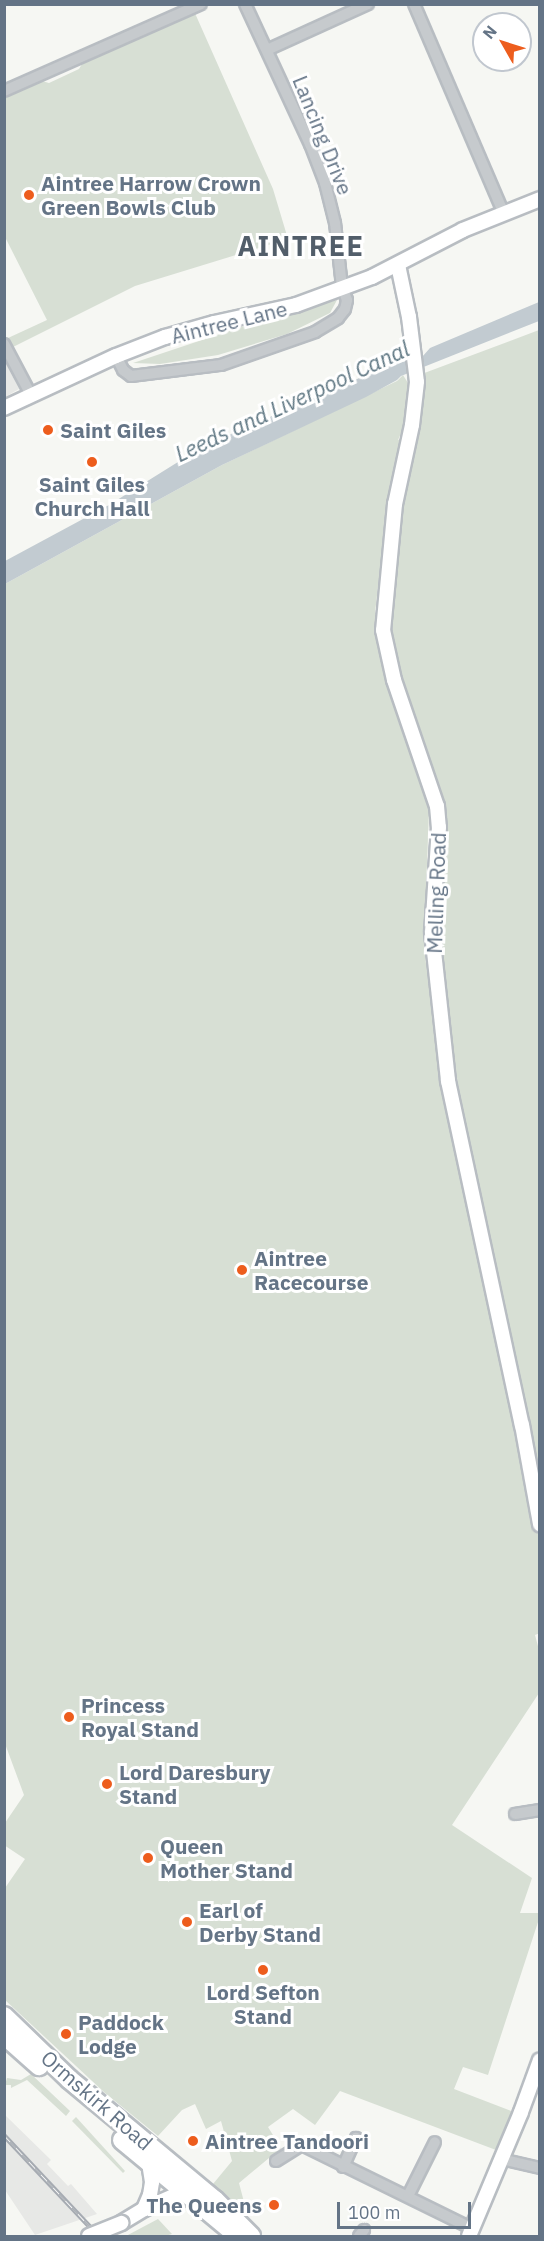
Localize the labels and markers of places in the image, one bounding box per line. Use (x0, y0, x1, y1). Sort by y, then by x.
place label: Aintree Harrow Crown Green Bowls Club (41, 170, 261, 220)
marker: Aintree Harrow Crown Green Bowls Club (22, 188, 36, 202)
place label: Saint Giles (60, 417, 166, 443)
marker: Saint Giles (41, 423, 55, 437)
marker: Saint Giles Church Hall (85, 455, 99, 469)
place label: Saint Giles Church Hall (34, 471, 150, 521)
place label: Aintree Racecourse (254, 1245, 368, 1295)
marker: Aintree Racecourse (235, 1263, 249, 1277)
place label: Princess Royal Stand (81, 1692, 199, 1742)
marker: Princess Royal Stand (62, 1710, 76, 1724)
place label: Lord Daresbury Stand (119, 1759, 270, 1809)
marker: Lord Daresbury Stand (100, 1777, 114, 1791)
place label: Queen Mother Stand (160, 1833, 293, 1883)
marker: Queen Mother Stand (141, 1851, 155, 1865)
place label: Earl of Derby Stand (199, 1897, 321, 1947)
marker: Earl of Derby Stand (180, 1915, 194, 1929)
marker: Lord Sefton Stand (256, 1963, 270, 1977)
place label: Lord Sefton Stand (206, 1979, 320, 2029)
place label: Paddock Lodge (78, 2009, 164, 2059)
marker: Paddock Lodge (59, 2027, 73, 2041)
place label: Aintree Tandoori (205, 2128, 369, 2154)
marker: Aintree Tandoori (186, 2134, 200, 2148)
place label: The Queens (146, 2192, 262, 2218)
marker: The Queens (267, 2198, 281, 2212)

